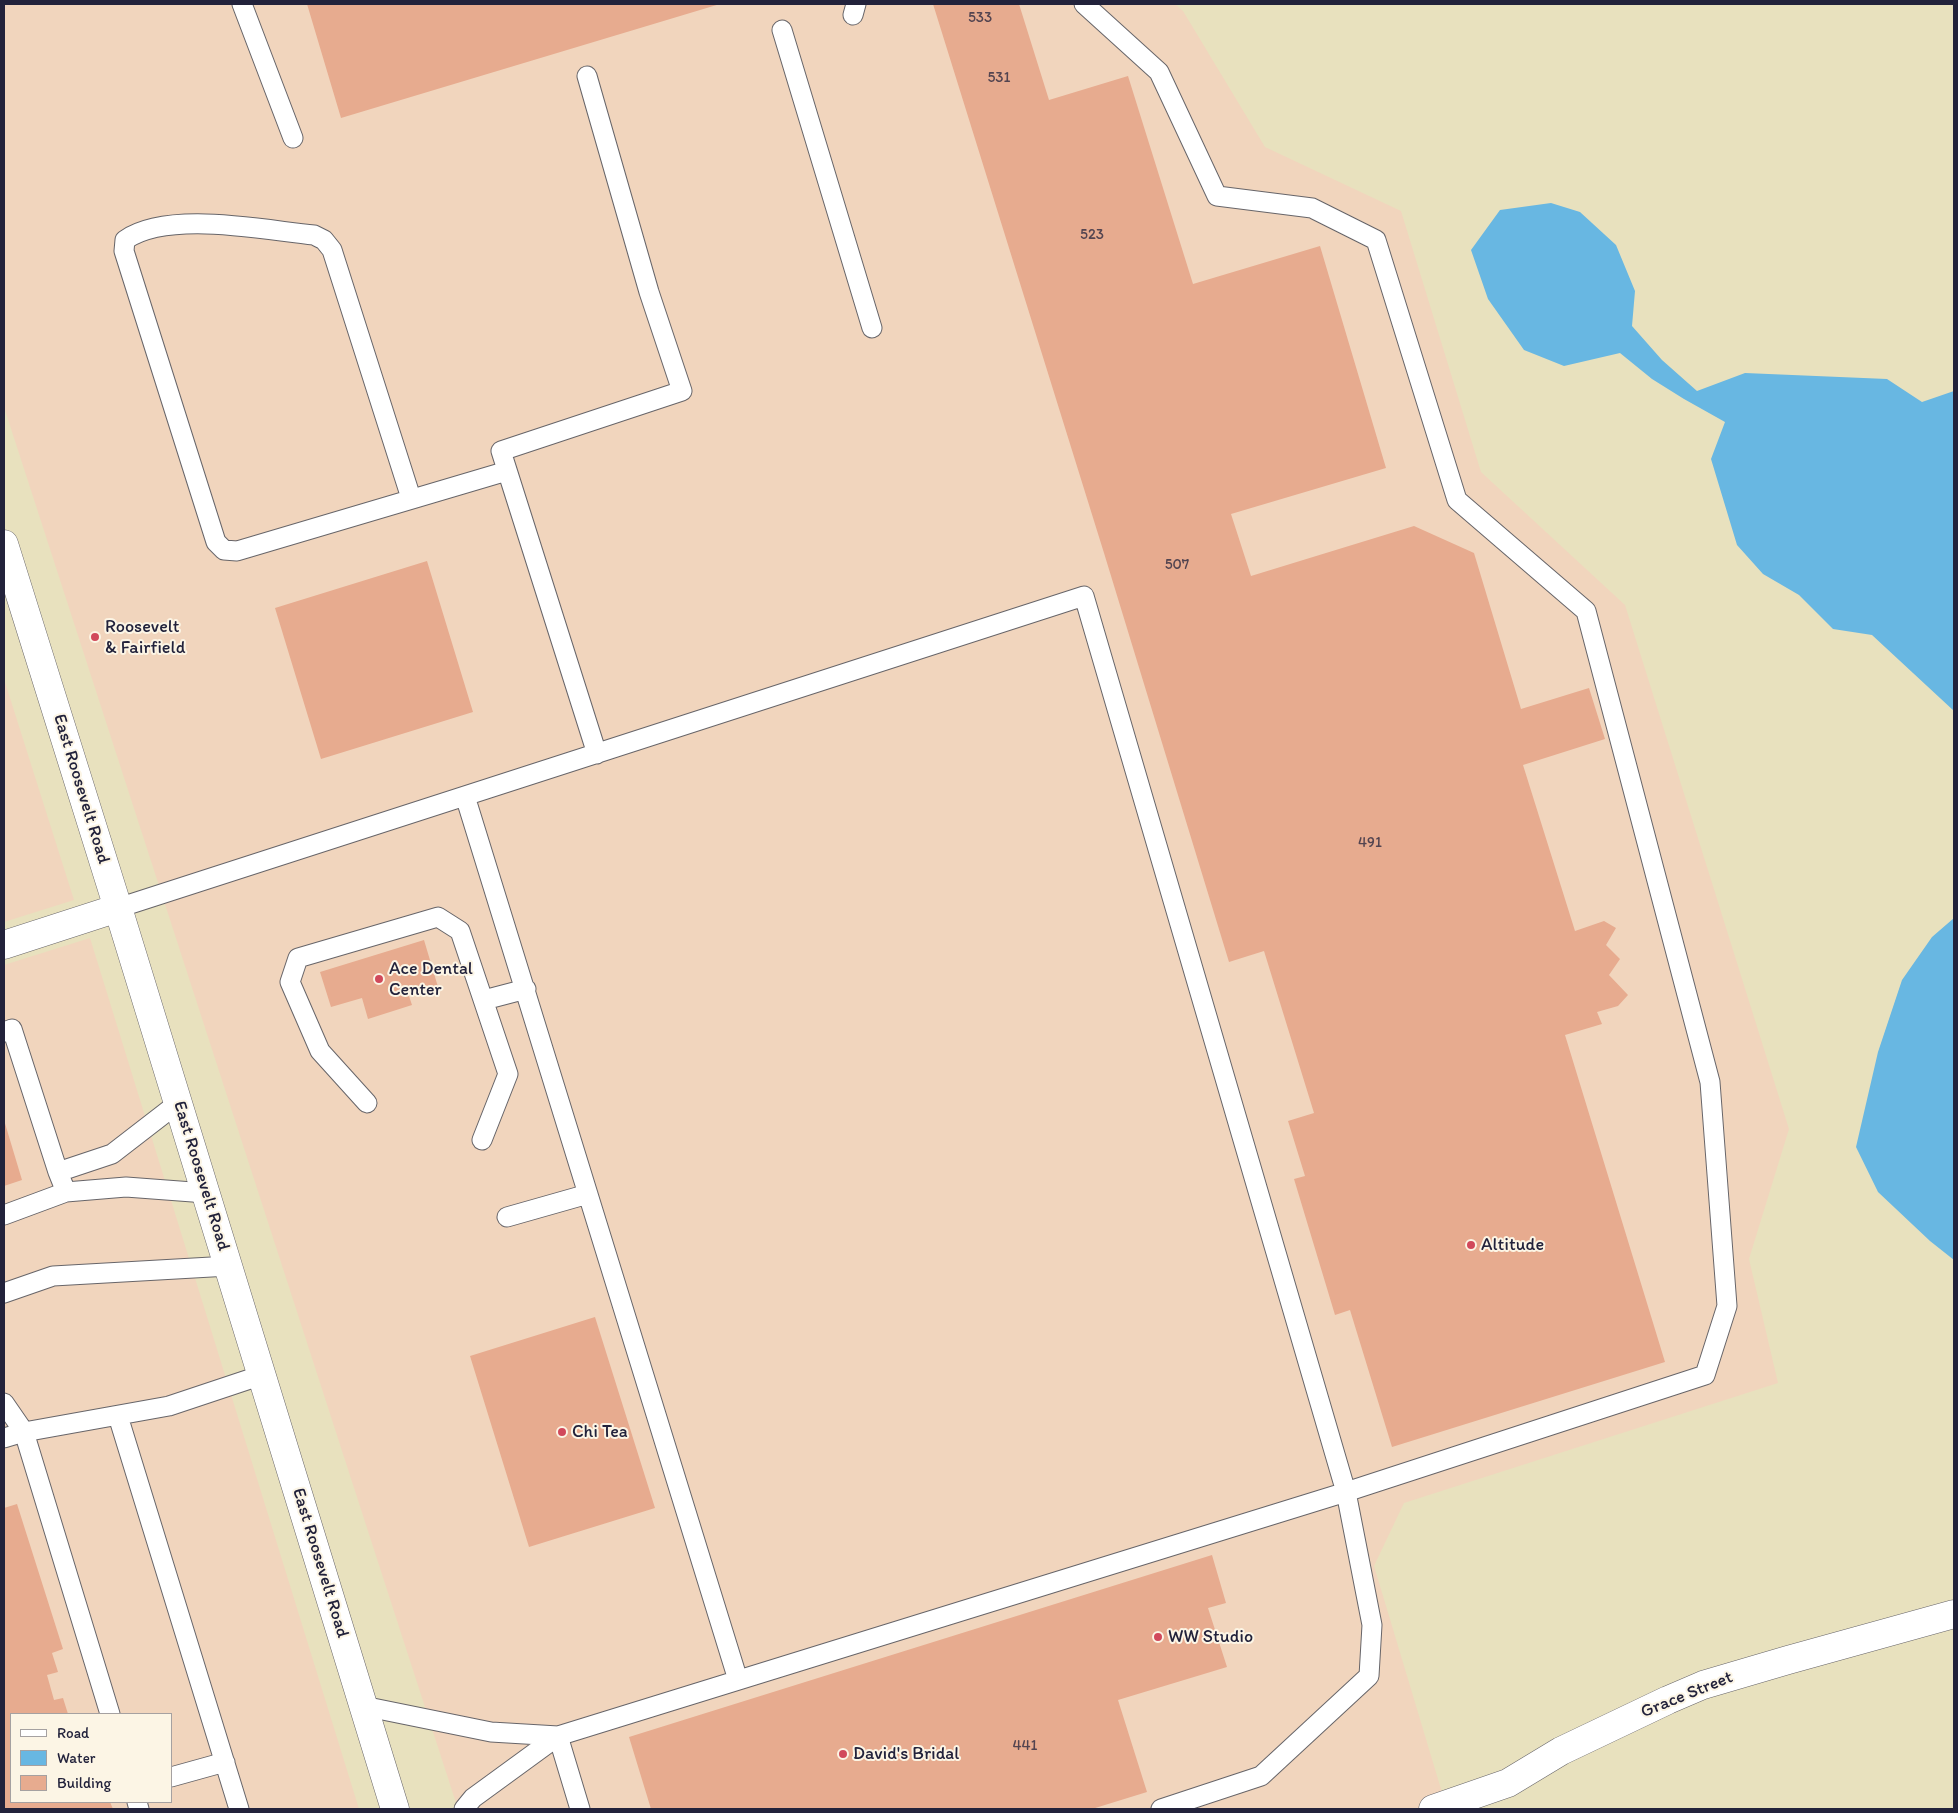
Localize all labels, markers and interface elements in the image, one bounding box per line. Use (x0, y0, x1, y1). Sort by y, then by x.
house number: 533 (968, 9, 992, 27)
house number: 531 (987, 69, 1011, 87)
house number: 523 (1080, 226, 1104, 244)
house number: 507 (1165, 556, 1189, 574)
place label: Roosevelt & Fairfield (105, 616, 185, 659)
marker: Roosevelt & Fairfield (89, 631, 101, 643)
street label: East Roosevelt Road (48, 711, 114, 867)
house number: 491 (1358, 834, 1382, 852)
place label: Ace Dental Center (389, 958, 473, 1001)
marker: Ace Dental Center (373, 973, 385, 985)
street label: East Roosevelt Road (168, 1098, 234, 1254)
place label: Altitude (1481, 1234, 1544, 1256)
marker: Altitude (1465, 1239, 1477, 1251)
place label: Chi Tea (572, 1421, 628, 1443)
marker: Chi Tea (556, 1426, 568, 1438)
street label: East Roosevelt Road (287, 1485, 353, 1641)
place label: WW Studio (1168, 1626, 1253, 1648)
marker: WW Studio (1152, 1631, 1164, 1643)
street label: Grace Street (1638, 1667, 1736, 1723)
legend (10, 1713, 172, 1803)
text: Road (57, 1724, 89, 1742)
house number: 441 (1013, 1737, 1037, 1755)
place label: David's Bridal (853, 1743, 959, 1765)
marker: David's Bridal (837, 1748, 849, 1760)
text: Water (57, 1749, 95, 1767)
text: Building (57, 1774, 111, 1792)

